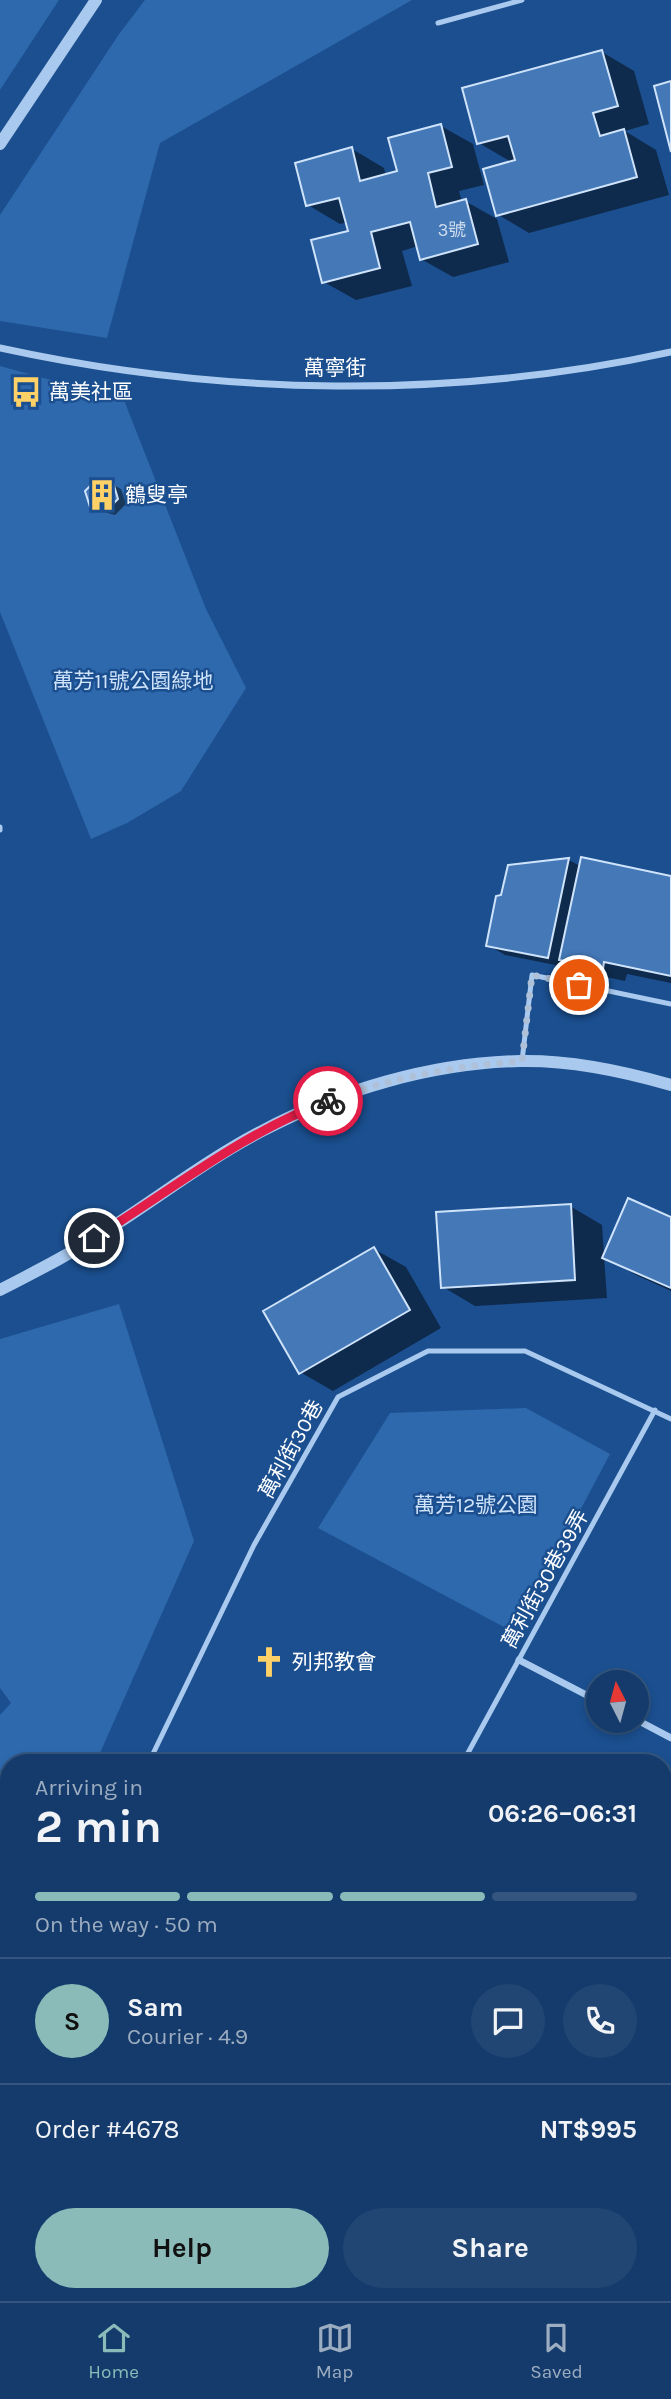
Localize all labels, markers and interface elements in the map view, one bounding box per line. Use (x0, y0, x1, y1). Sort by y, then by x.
house number: 3號 (438, 219, 466, 241)
street label: 萬寧街 (304, 356, 367, 380)
bus stop icon: 萬美社區 (9, 375, 43, 409)
place label: 萬美社區 (49, 380, 133, 404)
building icon: 鶴叟亭 (85, 478, 119, 512)
place label: 鶴叟亭 (125, 483, 188, 507)
park label: 萬芳11號公園綠地 (53, 669, 213, 693)
pin (549, 955, 609, 1015)
icon: bag (560, 966, 598, 1004)
courier (293, 1066, 363, 1136)
icon: bike (309, 1082, 347, 1120)
pin (64, 1208, 124, 1268)
icon: home (75, 1219, 113, 1257)
street label: 萬利街30巷 (254, 1396, 328, 1502)
park label: 萬芳12號公園 (414, 1493, 538, 1517)
street label: 萬利街30巷39弄 (497, 1506, 593, 1652)
church icon: 列邦教會 (252, 1645, 286, 1679)
place label: 列邦教會 (292, 1650, 376, 1674)
north arrow (586, 1670, 649, 1732)
map controls (586, 1670, 649, 1733)
text: Arriving in (35, 1774, 143, 1801)
text: 06:26–06:31 (488, 1798, 637, 1829)
text: 2 min (35, 1800, 162, 1854)
text: On the way · 50 m (35, 1911, 218, 1938)
button: chat (471, 1984, 545, 2058)
button: phone (563, 1984, 637, 2058)
text: Sam (127, 1992, 183, 2023)
text: S (64, 2006, 80, 2037)
text: Courier · 4.9 (127, 2023, 248, 2050)
text: Order #4678 (35, 2114, 179, 2145)
text: NT$995 (540, 2114, 637, 2145)
button: Help (35, 2208, 329, 2288)
button: Share (343, 2208, 637, 2288)
tab: Home (88, 2319, 139, 2383)
tab: Map (316, 2319, 354, 2383)
tab: Saved (530, 2319, 583, 2383)

